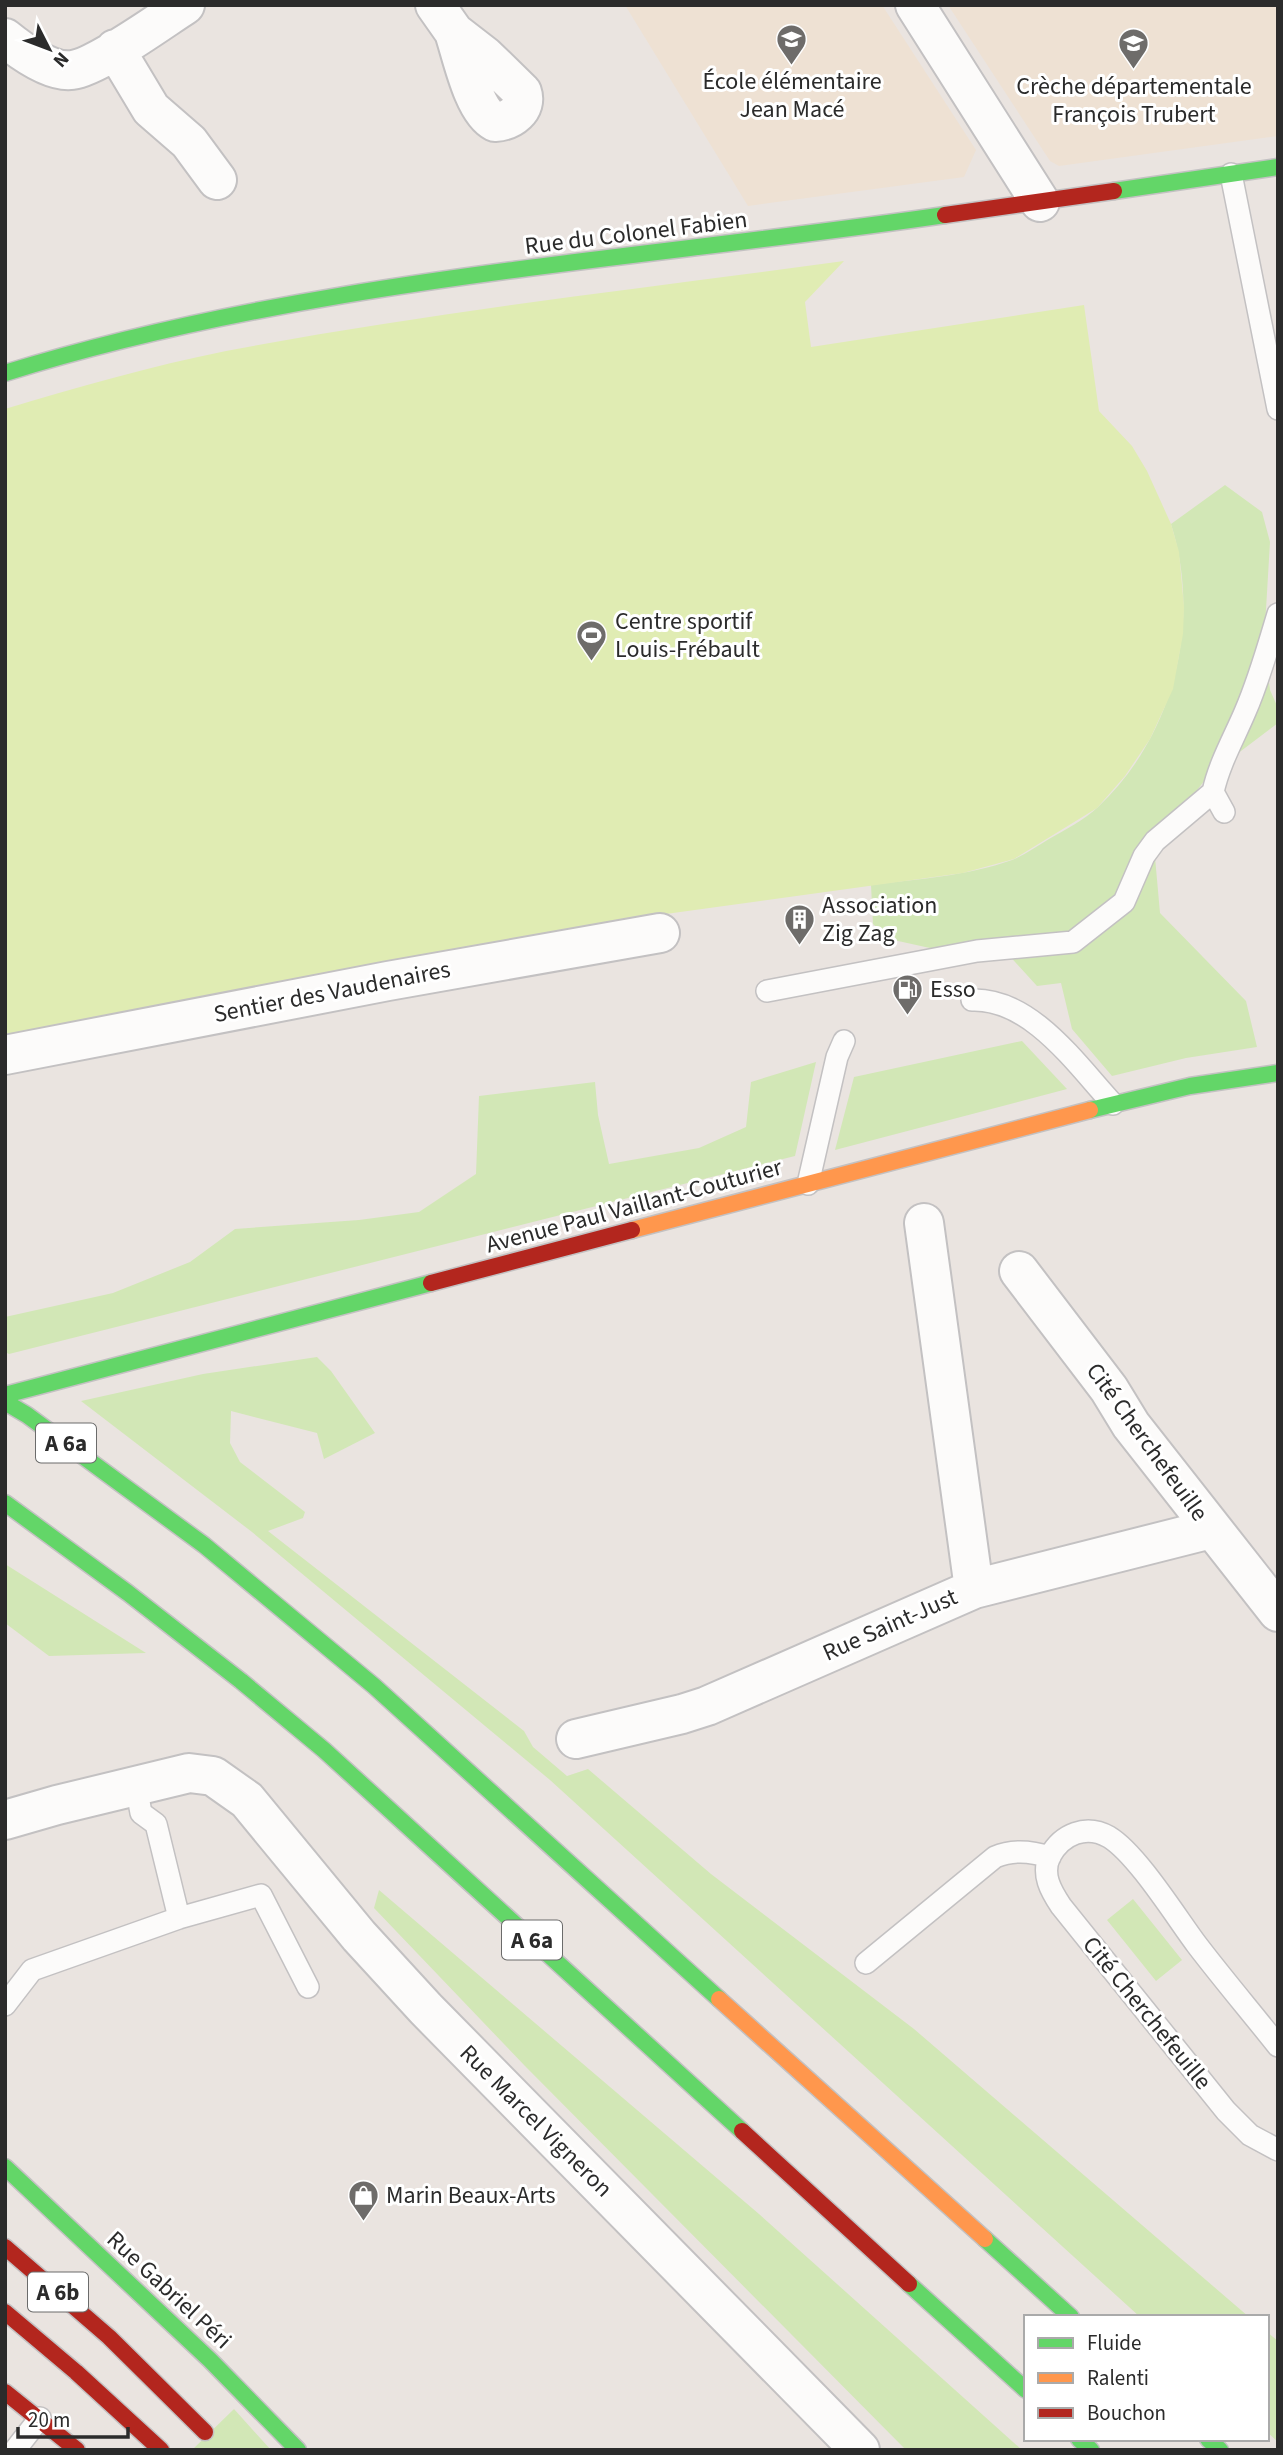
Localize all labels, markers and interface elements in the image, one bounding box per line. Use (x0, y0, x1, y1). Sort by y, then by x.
north arrow (14, 14, 84, 84)
school or university icon: École élémentaire Jean Macé (775, 22, 809, 66)
school or university icon: Crèche départementale François Trubert (1117, 27, 1151, 71)
text: N (46, 46, 75, 73)
place label: École élémentaire Jean Macé (702, 64, 882, 127)
place label: Crèche départementale François Trubert (1016, 69, 1252, 132)
street label: Rue du Colonel Fabien (523, 202, 749, 264)
place label: Centre sportif Louis-Frébault (615, 604, 760, 667)
sports icon: Centre sportif Louis-Frébault (575, 618, 609, 662)
place label: Association Zig Zag (822, 888, 937, 951)
building icon: Association Zig Zag (782, 902, 816, 946)
street label: Sentier des Vaudenaires (211, 952, 453, 1032)
fuel station icon: Esso (890, 972, 924, 1016)
place label: Esso (930, 972, 976, 1007)
street label: Avenue Paul Vaillant-Couturier (482, 1149, 786, 1262)
street label: Cité Cherchefeuille (1077, 1355, 1217, 1529)
road number: A 6a (36, 1424, 96, 1462)
street label: Rue Saint-Just (817, 1580, 963, 1670)
road number: A 6a (502, 1921, 562, 1960)
street label: Cité Cherchefeuille (1074, 1929, 1220, 2097)
street label: Rue Marcel Vigneron (452, 2037, 620, 2205)
shop icon: Marin Beaux-Arts (346, 2178, 380, 2222)
place label: Marin Beaux-Arts (386, 2178, 556, 2213)
street label: Rue Gabriel Péri (99, 2223, 239, 2357)
road number: A 6b (28, 2272, 88, 2312)
legend (1024, 2315, 1269, 2441)
text: Fluide (1087, 2328, 1141, 2358)
text: Ralenti (1087, 2363, 1149, 2393)
scale bar (18, 2396, 128, 2440)
text: Bouchon (1087, 2398, 1166, 2428)
text: 20 m (28, 2405, 70, 2435)

